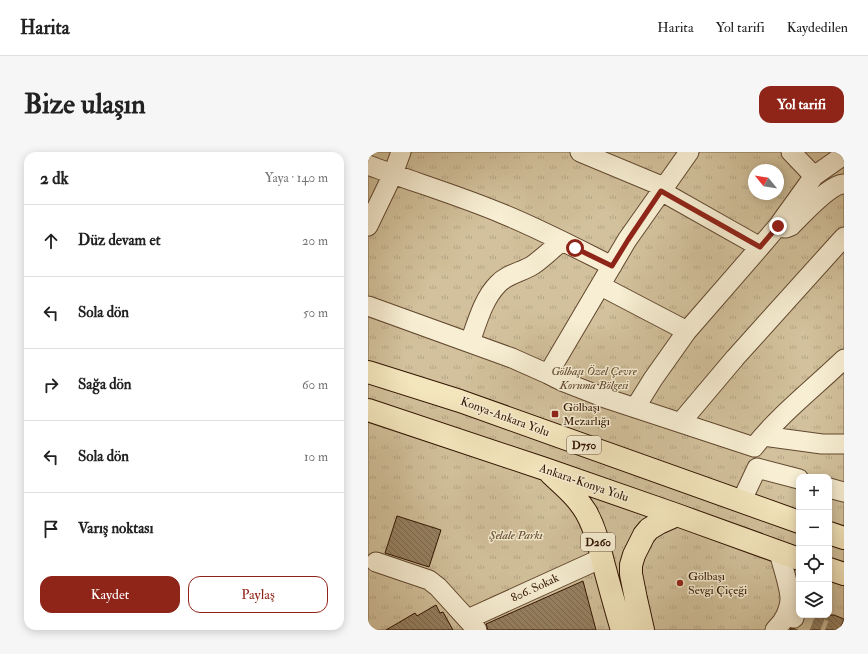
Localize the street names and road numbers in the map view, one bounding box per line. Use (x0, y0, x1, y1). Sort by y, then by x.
street label: Konya-Ankara Yolu (458, 394, 552, 440)
road number: D750 (567, 436, 601, 454)
street label: Ankara-Konya Yolu (536, 460, 631, 505)
road number: D260 (581, 533, 615, 551)
street label: 806. Sokak (509, 570, 562, 606)

